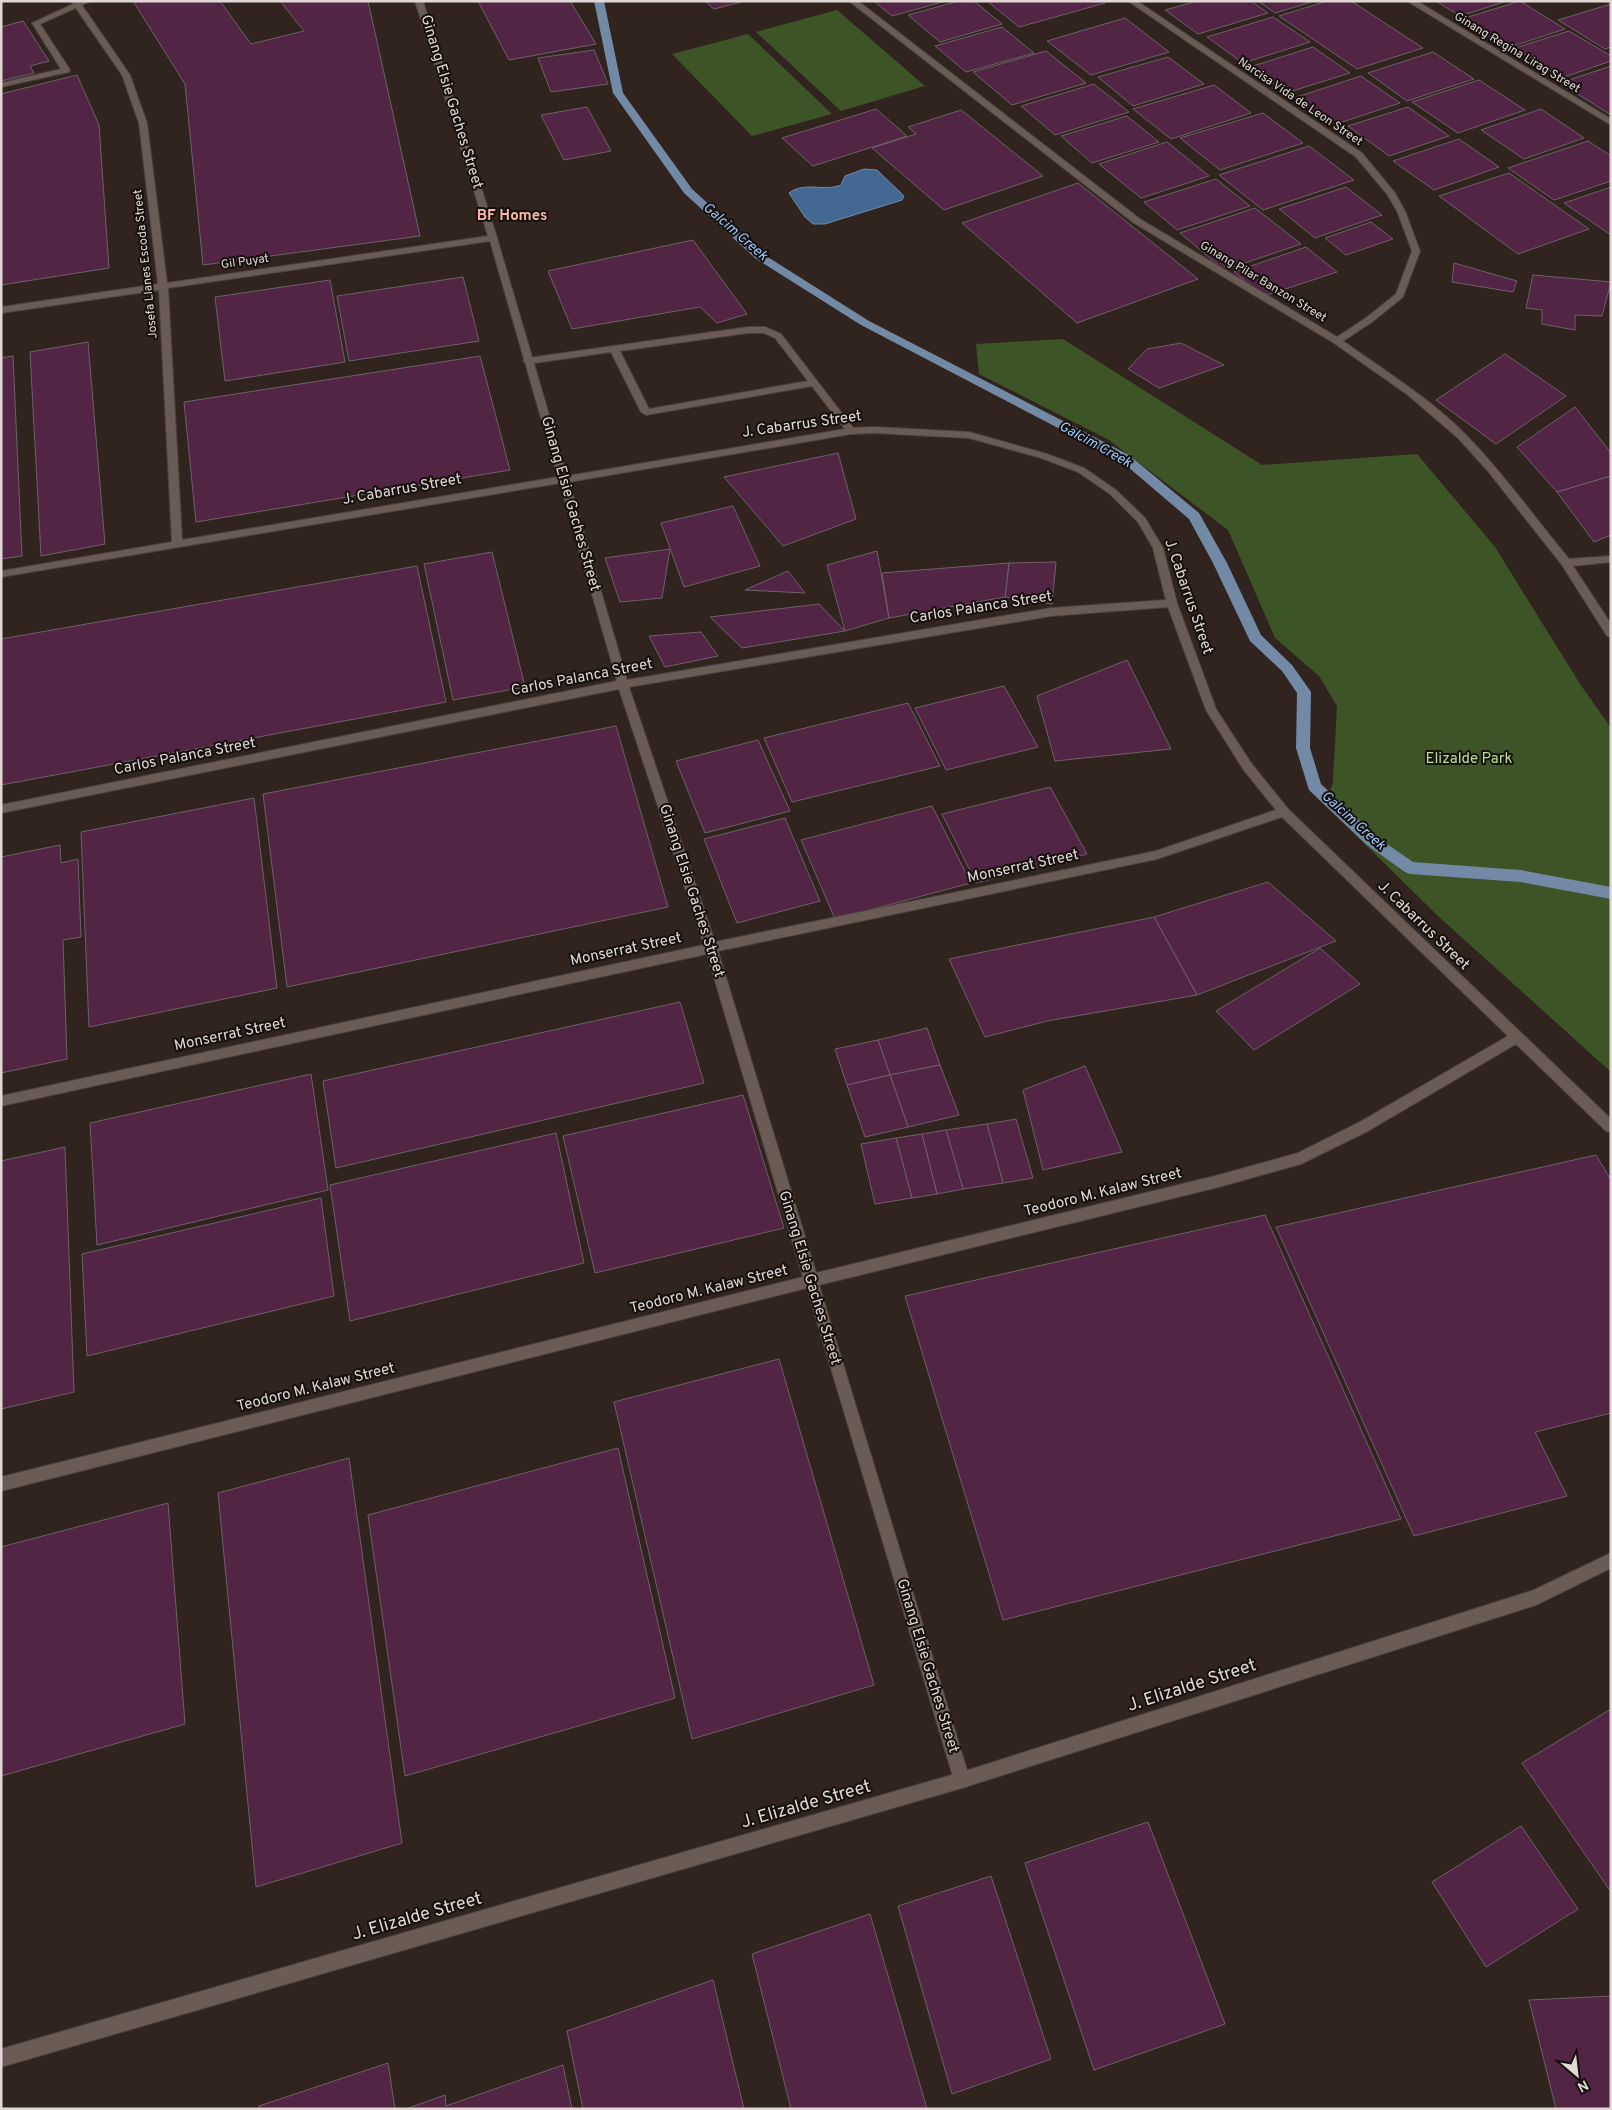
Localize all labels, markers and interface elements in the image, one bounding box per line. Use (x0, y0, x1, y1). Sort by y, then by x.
street label: Ginang Regina Lirag Street (1451, 9, 1583, 97)
street label: Ginang Elsie Gaches Street (415, 13, 487, 191)
street label: Narcisa Vida de Leon Street (1234, 54, 1366, 150)
street label: Josefa Llanes Escoda Street (130, 188, 162, 340)
water label: Galcim Creek (699, 199, 771, 265)
district label: BF Homes (477, 207, 547, 226)
street label: Ginang Pilar Banzon Street (1197, 238, 1329, 326)
street label: Gil Puyat (220, 251, 270, 273)
street label: J. Cabarrus Street (741, 407, 863, 443)
street label: Ginang Elsie Gaches Street (536, 414, 604, 594)
water label: Galcim Creek (1056, 418, 1135, 472)
street label: J. Cabarrus Street (341, 470, 463, 510)
street label: J. Cabarrus Street (1159, 537, 1217, 657)
street label: Carlos Palanca Street (908, 587, 1054, 629)
street label: Carlos Palanca Street (509, 655, 655, 701)
street label: Carlos Palanca Street (112, 734, 258, 780)
park label: Elizalde Park (1425, 750, 1513, 769)
water label: Galcim Creek (1318, 788, 1389, 855)
street label: Ginang Elsie Gaches Street (654, 802, 728, 980)
street label: Monserrat Street (966, 846, 1080, 888)
street label: J. Cabarrus Street (1373, 877, 1473, 975)
street label: Monserrat Street (569, 929, 683, 971)
street label: Monserrat Street (173, 1014, 287, 1056)
street label: Teodoro M. Kalaw Street (1022, 1164, 1184, 1222)
street label: Ginang Elsie Gaches Street (773, 1189, 845, 1367)
street label: Teodoro M. Kalaw Street (628, 1261, 790, 1319)
street label: Teodoro M. Kalaw Street (235, 1359, 397, 1417)
street label: Ginang Elsie Gaches Street (891, 1577, 963, 1755)
street label: J. Elizalde Street (1125, 1654, 1259, 1718)
street label: J. Elizalde Street (738, 1775, 874, 1835)
street label: J. Elizalde Street (349, 1887, 485, 1947)
north arrow (1552, 2050, 1602, 2100)
text: N (1574, 2075, 1591, 2095)

